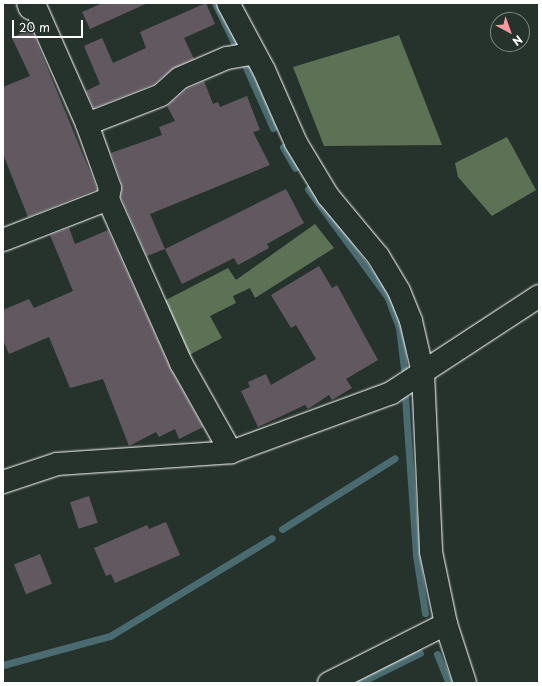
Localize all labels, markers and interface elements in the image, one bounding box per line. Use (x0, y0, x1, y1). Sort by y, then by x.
scale bar (14, 12, 85, 38)
north arrow (490, 12, 530, 52)
text: 20 m (19, 18, 50, 36)
text: N (509, 31, 526, 50)

